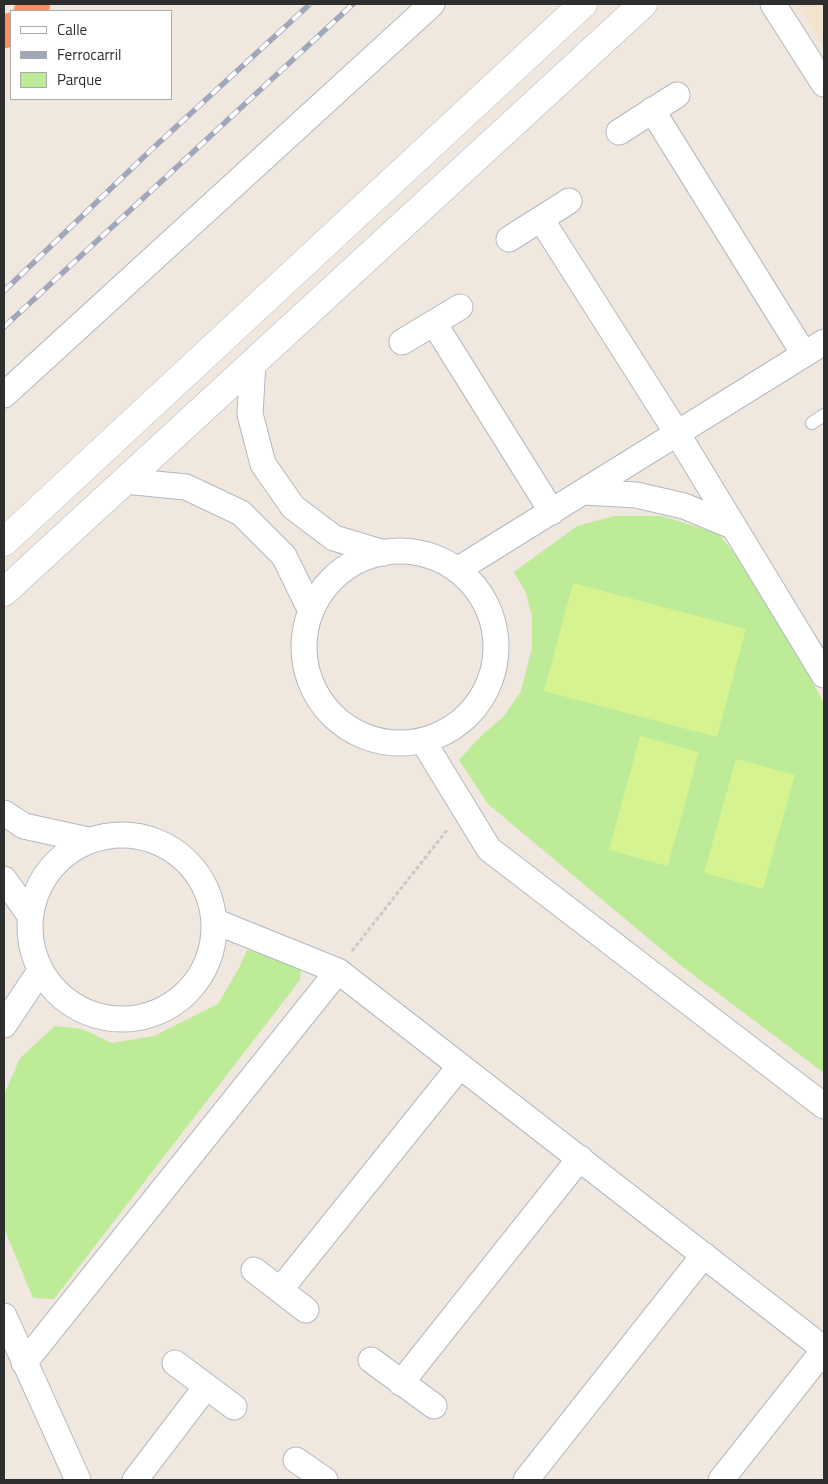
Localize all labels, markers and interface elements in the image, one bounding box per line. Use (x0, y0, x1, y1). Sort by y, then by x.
legend (10, 10, 172, 100)
text: Calle (57, 18, 87, 41)
text: Ferrocarril (57, 43, 122, 66)
text: Parque (57, 68, 102, 91)

